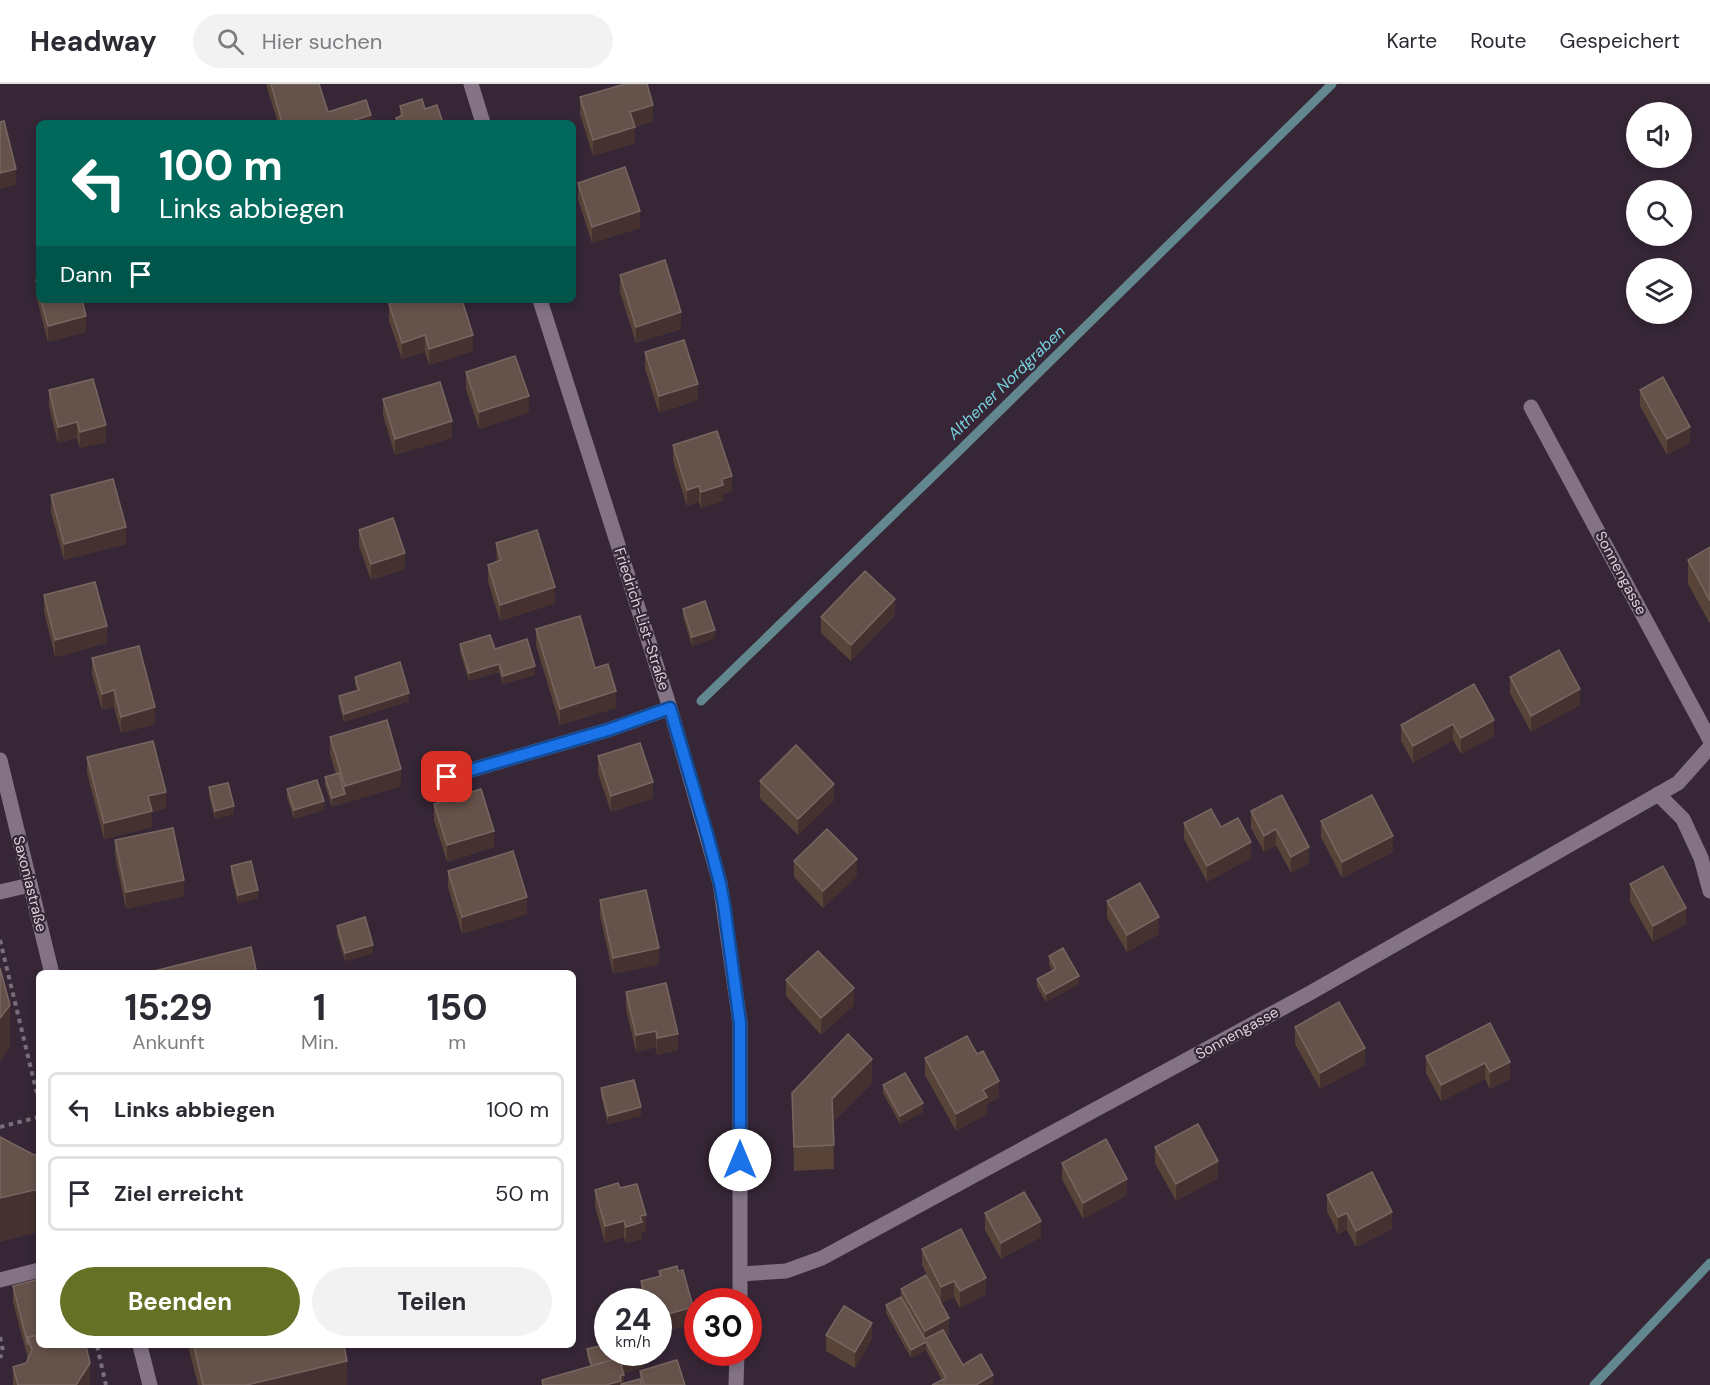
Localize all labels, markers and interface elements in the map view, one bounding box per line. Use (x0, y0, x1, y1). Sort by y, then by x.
search box (193, 14, 613, 68)
text: Headway (30, 23, 157, 60)
icon: search (214, 25, 247, 58)
text: Hier suchen (262, 27, 382, 56)
text: Karte (1386, 27, 1437, 55)
text: Route (1470, 27, 1526, 55)
text: Gespeichert (1559, 27, 1680, 55)
map controls (1626, 102, 1692, 324)
button: sound (1626, 102, 1692, 168)
text: 100 m (159, 138, 283, 193)
icon: left (60, 144, 138, 222)
button: search (1626, 180, 1692, 246)
text: Links abbiegen (159, 191, 344, 226)
icon: arrive (124, 258, 157, 291)
button: layers (1626, 258, 1692, 324)
text: Dann (60, 260, 112, 289)
water label: Althener Nordgraben (942, 321, 1070, 445)
street label: Sonnengasse (1591, 528, 1651, 618)
street label: Friedrich-List-Straße (609, 545, 675, 693)
pin (421, 751, 472, 802)
icon: arrive (430, 760, 463, 793)
street label: Saxoniastraße (8, 834, 52, 934)
text: 15:29 (124, 984, 213, 1031)
text: 1 (313, 984, 326, 1031)
text: 150 (427, 984, 487, 1031)
street label: Sonnengasse (1192, 1002, 1282, 1064)
text: Ankunft (132, 1029, 205, 1055)
text: Min. (301, 1029, 338, 1055)
text: m (448, 1029, 466, 1055)
icon: left (63, 1093, 96, 1126)
text: Links abbiegen (114, 1095, 275, 1124)
text: 100 m (487, 1095, 549, 1124)
position arrow (708, 1128, 772, 1192)
icon: arrive (63, 1177, 96, 1210)
text: Ziel erreicht (114, 1179, 244, 1208)
text: 50 m (495, 1179, 549, 1208)
button: Beenden (60, 1267, 300, 1336)
button: Teilen (312, 1267, 552, 1336)
speed limit sign: 30 (684, 1288, 762, 1366)
text: 24 (615, 1300, 651, 1339)
text: km/h (615, 1332, 651, 1352)

